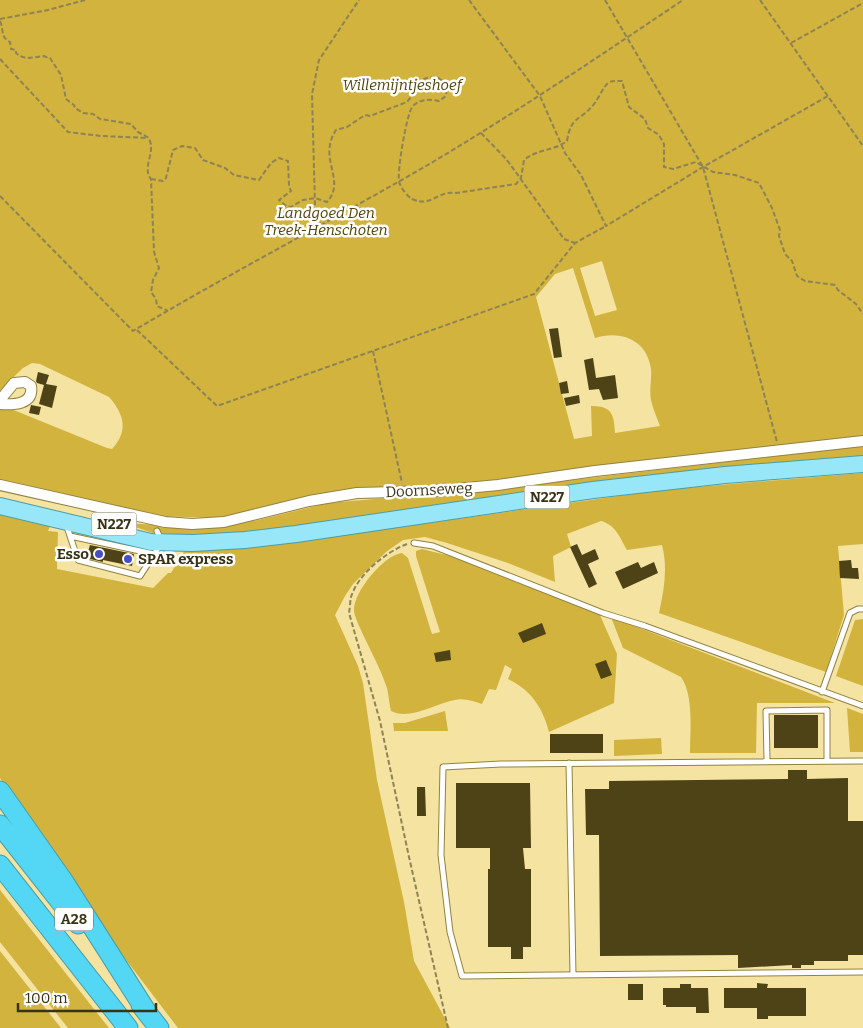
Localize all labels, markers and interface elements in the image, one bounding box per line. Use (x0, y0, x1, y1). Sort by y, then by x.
park label: Willemijntjeshoef (343, 76, 464, 94)
park label: Landgoed Den Treek-Henschoten (264, 204, 388, 239)
street label: Doornseweg (385, 479, 473, 501)
road number: N227 (524, 486, 570, 508)
road number: N227 (92, 512, 136, 536)
place label: Esso (57, 545, 89, 563)
marker: Esso (93, 548, 105, 560)
place label: SPAR express (138, 550, 233, 568)
marker: SPAR express (122, 553, 134, 565)
road number: A28 (55, 908, 93, 931)
scale bar (18, 980, 155, 1012)
text: 100 m (25, 989, 68, 1007)

